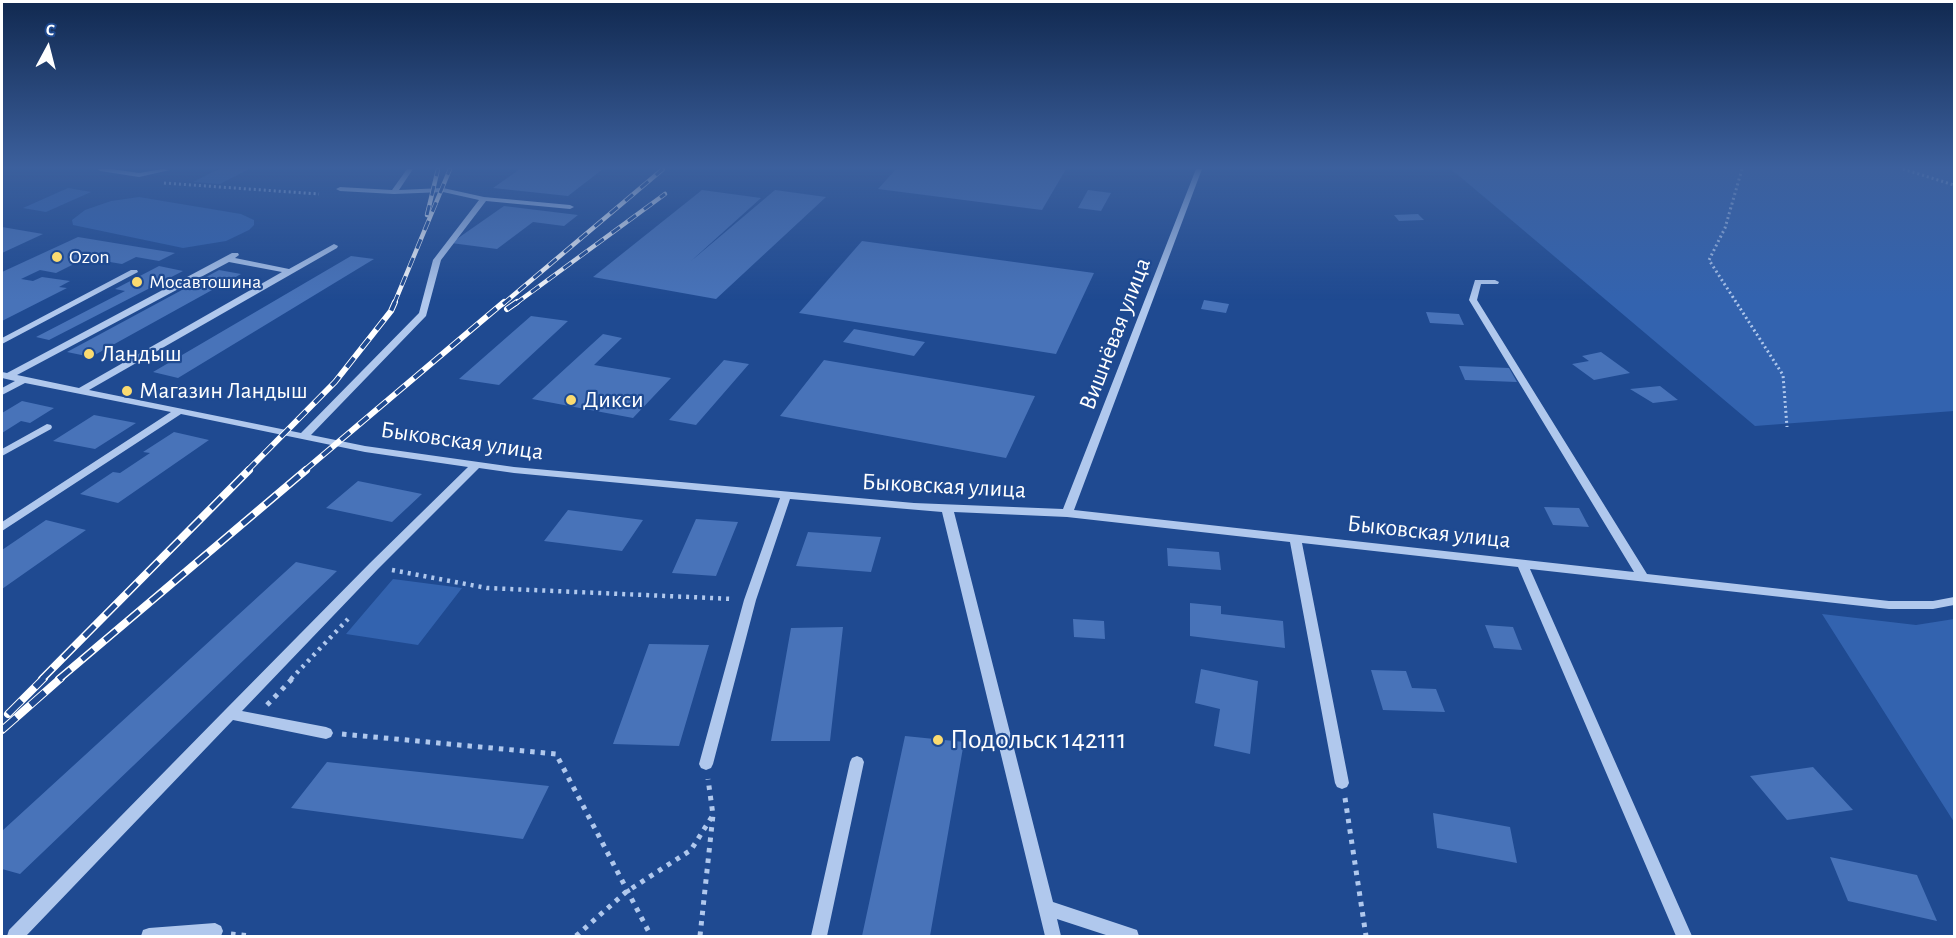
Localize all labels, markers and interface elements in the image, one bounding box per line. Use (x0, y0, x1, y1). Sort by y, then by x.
north arrow (18, 18, 78, 78)
text: С (45, 22, 56, 39)
place label: Ozon (69, 245, 110, 269)
marker: Ozon (50, 250, 64, 264)
street label: Вишнёвая улица (1073, 254, 1157, 414)
place label: Мосавтошина (149, 270, 261, 294)
marker: Мосавтошина (130, 275, 144, 289)
place label: Ландыш (101, 340, 182, 368)
marker: Ландыш (82, 347, 96, 361)
place label: Магазин Ландыш (139, 377, 308, 405)
marker: Магазин Ландыш (120, 384, 134, 398)
place label: Дикси (583, 386, 644, 414)
marker: Дикси (564, 393, 578, 407)
street label: Быковская улица (379, 415, 545, 467)
street label: Быковская улица (861, 467, 1027, 505)
street label: Быковская улица (1346, 509, 1512, 555)
place label: Подольск 142111 (950, 723, 1127, 757)
marker: Подольск 142111 (931, 733, 945, 747)

